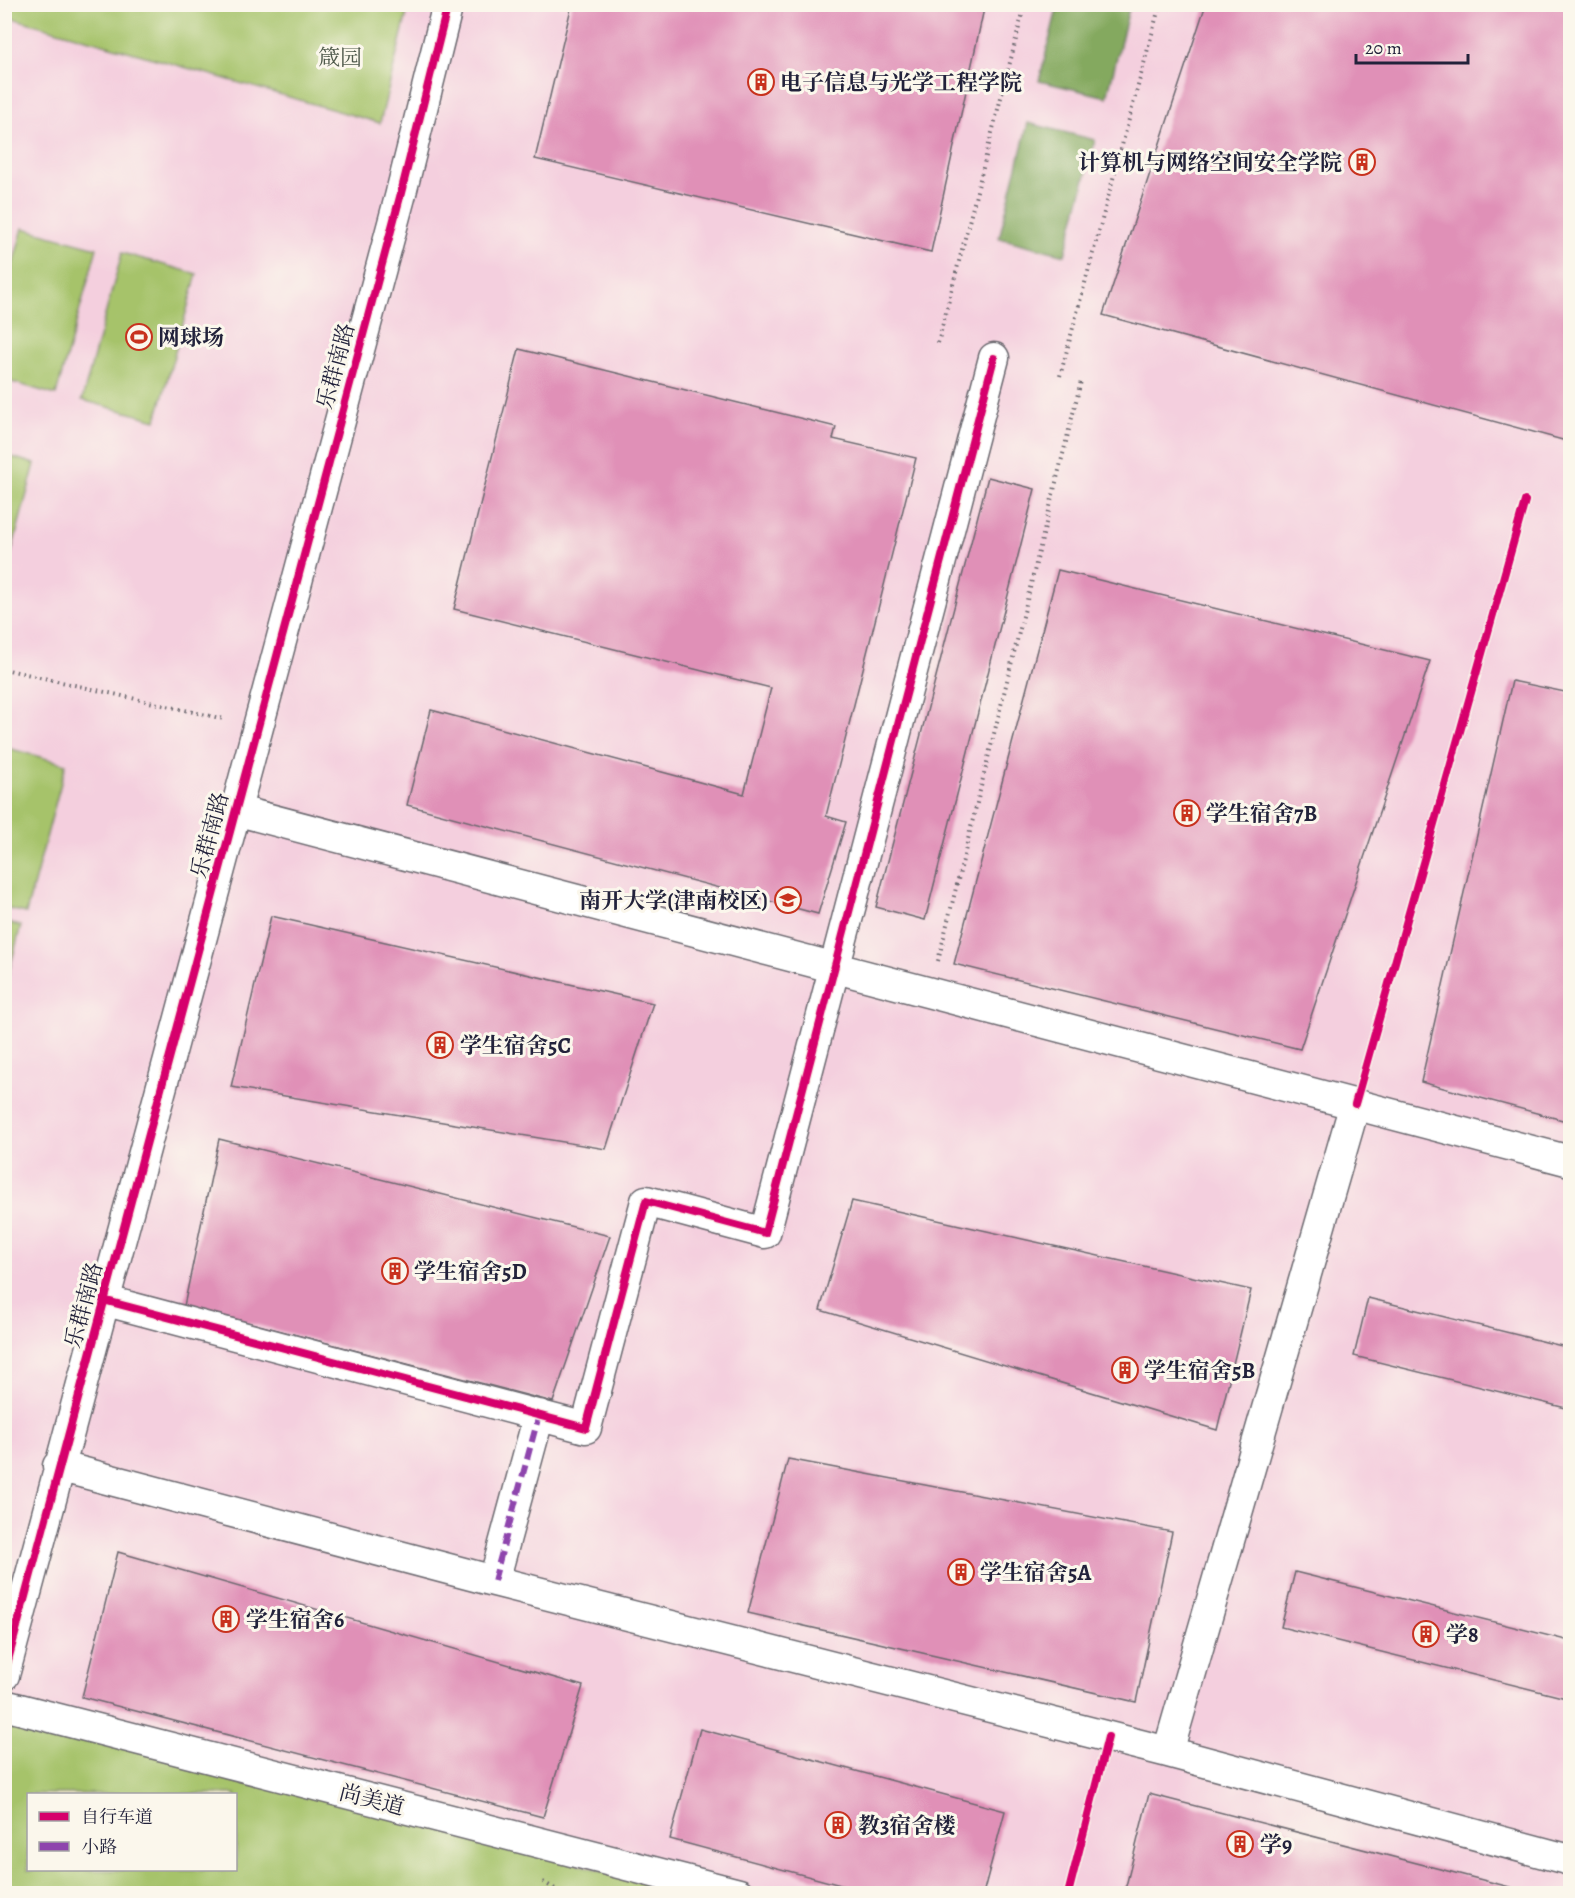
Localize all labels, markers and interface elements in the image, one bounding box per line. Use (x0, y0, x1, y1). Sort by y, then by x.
scale bar (1356, 27, 1468, 65)
text: 20 m (1365, 36, 1402, 60)
park label: 箴园 (318, 43, 362, 73)
building icon: 电子信息与光学工程学院 (746, 67, 776, 97)
place label: 电子信息与光学工程学院 (780, 68, 1022, 98)
building icon: 计算机与网络空间安全学院 (1347, 147, 1377, 177)
place label: 计算机与网络空间安全学院 (1078, 148, 1342, 178)
street label: 乐群南路 (310, 320, 362, 413)
sports icon: 网球场 (124, 322, 154, 352)
place label: 网球场 (158, 323, 224, 353)
street label: 乐群南路 (184, 789, 236, 882)
building icon: 学生宿舍7B (1172, 798, 1202, 828)
place label: 学生宿舍7B (1206, 799, 1317, 829)
school or university icon: 南开大学(津南校区) (773, 885, 803, 915)
place label: 南开大学(津南校区) (579, 886, 768, 916)
building icon: 学生宿舍5C (425, 1030, 455, 1060)
place label: 学生宿舍5C (460, 1031, 571, 1061)
building icon: 学生宿舍5D (380, 1256, 410, 1286)
place label: 学生宿舍5D (414, 1257, 527, 1287)
street label: 乐群南路 (58, 1259, 110, 1352)
building icon: 学生宿舍5B (1110, 1355, 1140, 1385)
place label: 学生宿舍5B (1144, 1356, 1255, 1386)
building icon: 学生宿舍5A (946, 1557, 976, 1587)
place label: 学生宿舍5A (980, 1558, 1091, 1588)
building icon: 学生宿舍6 (211, 1604, 241, 1634)
place label: 学生宿舍6 (246, 1605, 344, 1635)
building icon: 学8 (1411, 1619, 1441, 1649)
place label: 学8 (1446, 1620, 1479, 1650)
street label: 尚美道 (336, 1777, 407, 1823)
legend (27, 1793, 237, 1871)
text: 自行车道 (81, 1805, 153, 1829)
building icon: 教3宿舍楼 (823, 1810, 853, 1840)
place label: 教3宿舍楼 (858, 1811, 955, 1841)
building icon: 学9 (1225, 1829, 1255, 1859)
place label: 学9 (1260, 1830, 1292, 1860)
text: 小路 (81, 1835, 117, 1859)

